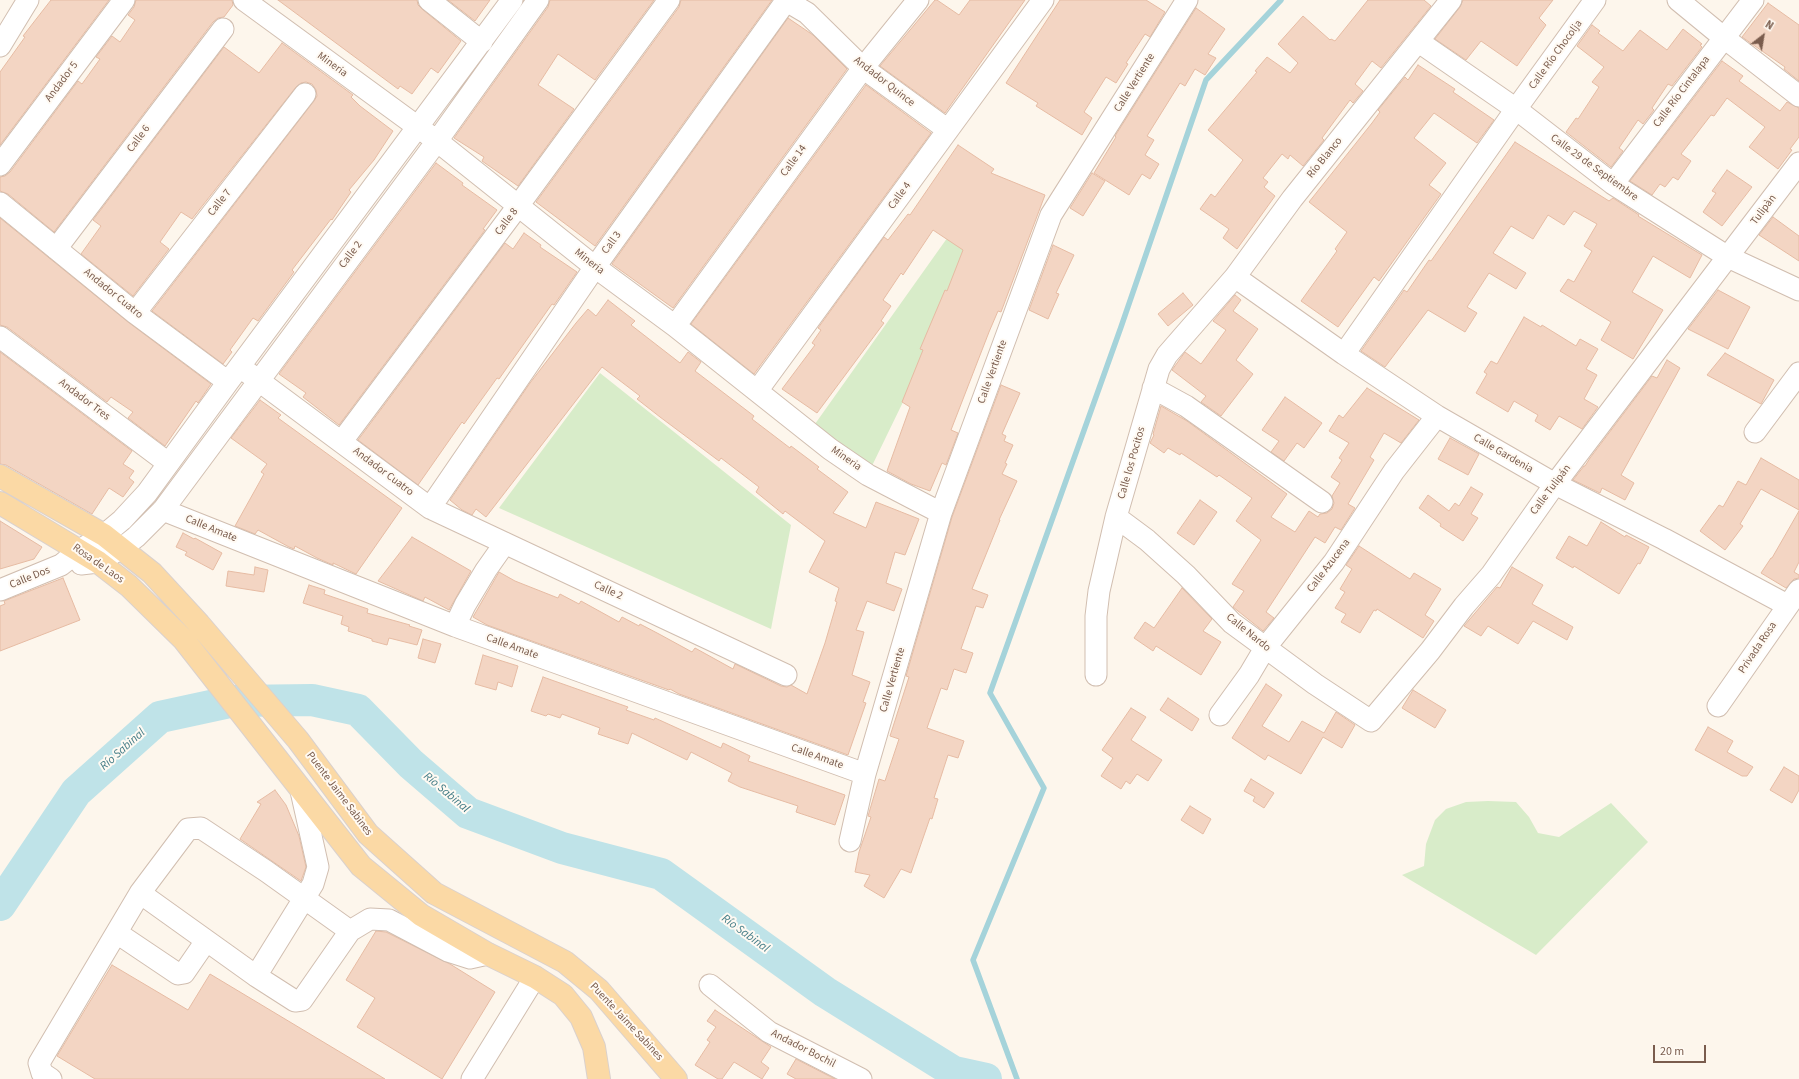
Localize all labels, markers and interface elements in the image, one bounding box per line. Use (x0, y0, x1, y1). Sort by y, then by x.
north arrow (1743, 16, 1783, 56)
text: N (1762, 17, 1776, 34)
street label: Calle Río Chocolja (1526, 18, 1586, 92)
street label: Mineria (314, 50, 350, 80)
street label: Calle Vertiente (1112, 51, 1158, 115)
street label: Andador Quince (851, 54, 917, 110)
street label: Calle Río Cintalapa (1651, 54, 1713, 130)
street label: Andador 5 (43, 59, 81, 105)
street label: Calle 6 (125, 123, 153, 155)
street label: Calle 29 de Septiembre (1547, 132, 1641, 204)
street label: Río Blanco (1305, 135, 1345, 181)
street label: Calle 14 (778, 143, 810, 179)
street label: Calle 4 (886, 180, 914, 212)
street label: Calle 7 (205, 187, 235, 219)
street label: Tulipàn (1748, 192, 1780, 228)
street label: Calle 8 (493, 206, 521, 238)
street label: Call 3 (599, 229, 625, 257)
street label: Calle 2 (337, 239, 365, 271)
street label: Mineria (571, 246, 607, 278)
street label: Andador Cuatro (81, 266, 145, 322)
street label: Calle Vertiente (975, 338, 1011, 406)
street label: Andador Tres (56, 376, 112, 424)
street label: Calle los Pocitos (1115, 425, 1149, 501)
street label: Calle Gardenia (1471, 432, 1535, 476)
street label: Mineria (828, 444, 864, 474)
street label: Andador Cuatro (350, 445, 416, 499)
street label: Calle Tulipán (1528, 462, 1574, 518)
street label: Calle Amate (183, 513, 239, 545)
street label: Calle Azucena (1305, 537, 1353, 595)
street label: Rosa de Laos (70, 541, 126, 587)
street label: Calle Dos (8, 564, 52, 592)
street label: Calle 2 (591, 579, 625, 603)
street label: Calle Nardo (1223, 611, 1273, 655)
street label: Privada Rosa (1736, 620, 1780, 676)
street label: Calle Amate (484, 631, 540, 663)
street label: Calle Vertiente (877, 646, 909, 714)
water label: Río Sabinal (98, 726, 148, 774)
street label: Calle Amate (789, 741, 845, 773)
street label: Puente Jaime Sabines (303, 750, 375, 838)
water label: Río Sabinal (420, 770, 472, 816)
water label: Río Sabinal (718, 912, 772, 956)
street label: Puente Jaime Sabines (587, 980, 665, 1064)
street label: Andador Bochil (769, 1027, 837, 1071)
scale bar (1655, 1037, 1708, 1063)
text: 20 m (1660, 1043, 1684, 1060)

